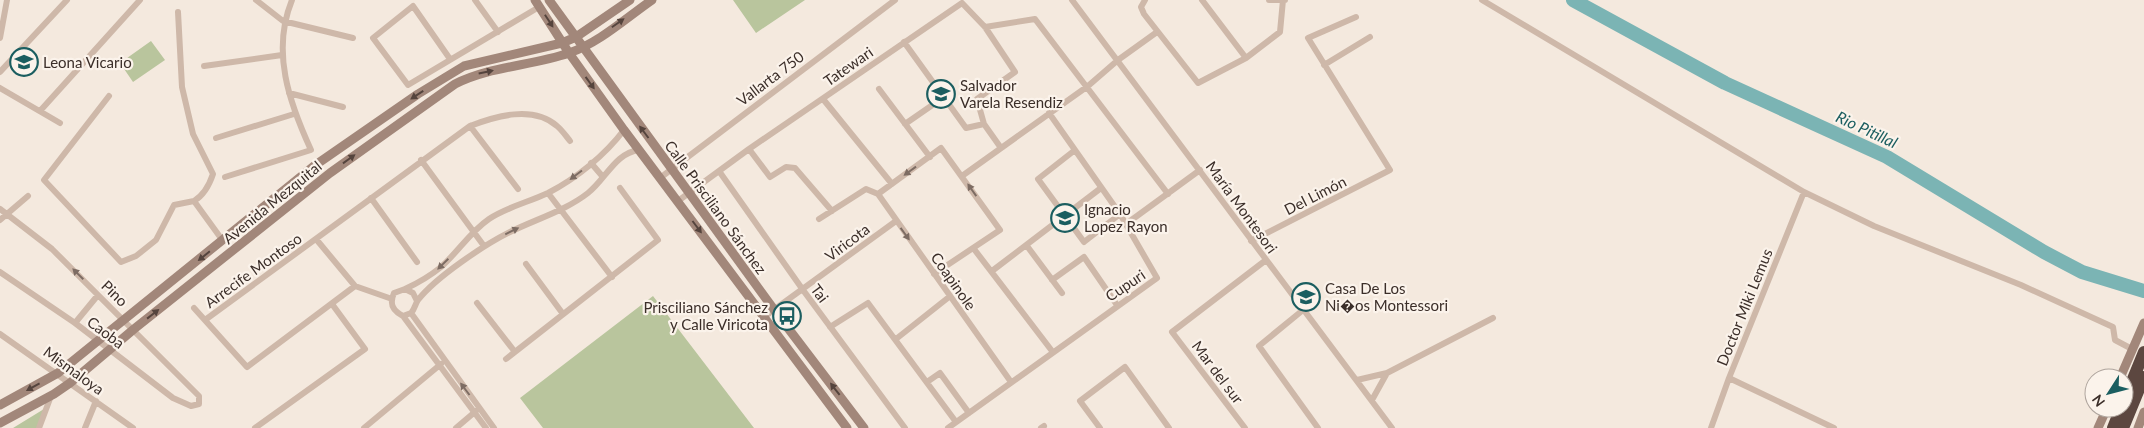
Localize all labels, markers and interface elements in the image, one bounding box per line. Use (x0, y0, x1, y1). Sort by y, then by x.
one-way arrow (544, 15, 553, 28)
one-way arrow (612, 19, 625, 28)
street label: Tatewari (820, 43, 876, 89)
school or university icon: Leona Vicario (9, 47, 39, 77)
street label: Vallarta 750 (733, 47, 807, 109)
place label: Leona Vicario (43, 53, 132, 71)
one-way arrow (478, 68, 494, 76)
one-way arrow (585, 76, 595, 90)
place label: Salvador Varela Resendiz (960, 76, 1063, 111)
school or university icon: Salvador Varela Resendiz (926, 79, 956, 109)
one-way arrow (410, 91, 424, 100)
water label: Rio Pitillal (1833, 106, 1901, 152)
one-way arrow (639, 126, 650, 139)
street label: Calle Prisciliano Sánchez (661, 137, 771, 278)
one-way arrow (343, 154, 356, 164)
street label: Avenida Mezquital (219, 157, 325, 247)
street label: María Montesori (1203, 157, 1281, 257)
one-way arrow (903, 166, 916, 176)
one-way arrow (570, 170, 583, 181)
street label: Del Limón (1281, 172, 1349, 218)
one-way arrow (967, 183, 977, 197)
place label: Ignacio Lopez Rayon (1084, 200, 1168, 235)
school or university icon: Ignacio Lopez Rayon (1050, 203, 1080, 233)
street label: Viricota (821, 219, 873, 265)
one-way arrow (692, 220, 702, 234)
one-way arrow (505, 227, 519, 235)
one-way arrow (900, 227, 911, 240)
street label: Arrecife Montoso (201, 229, 305, 311)
street label: Doctor Miki Lemus (1712, 246, 1776, 368)
street label: Coapinole (928, 249, 980, 313)
one-way arrow (197, 251, 210, 262)
one-way arrow (437, 258, 449, 270)
street label: Cupuri (1102, 265, 1148, 305)
one-way arrow (72, 268, 84, 280)
street label: Pino (98, 276, 132, 310)
place label: Casa De Los Ni�os Montessori (1325, 279, 1448, 314)
street label: Tai (807, 280, 833, 306)
school or university icon: Casa De Los Ni�os Montessori (1291, 282, 1321, 312)
place label: Prisciliano Sánchez y Calle Viricota (643, 298, 768, 333)
bus stop icon: Prisciliano Sánchez y Calle Viricota (772, 301, 802, 331)
one-way arrow (146, 308, 159, 319)
street label: Caoba (84, 312, 128, 352)
street label: Mar del sur (1188, 337, 1248, 407)
street label: Mismaloya (40, 342, 108, 398)
north arrow (2084, 368, 2134, 418)
one-way arrow (26, 382, 40, 391)
one-way arrow (460, 382, 470, 396)
one-way arrow (830, 382, 840, 396)
text: N (2088, 392, 2108, 410)

